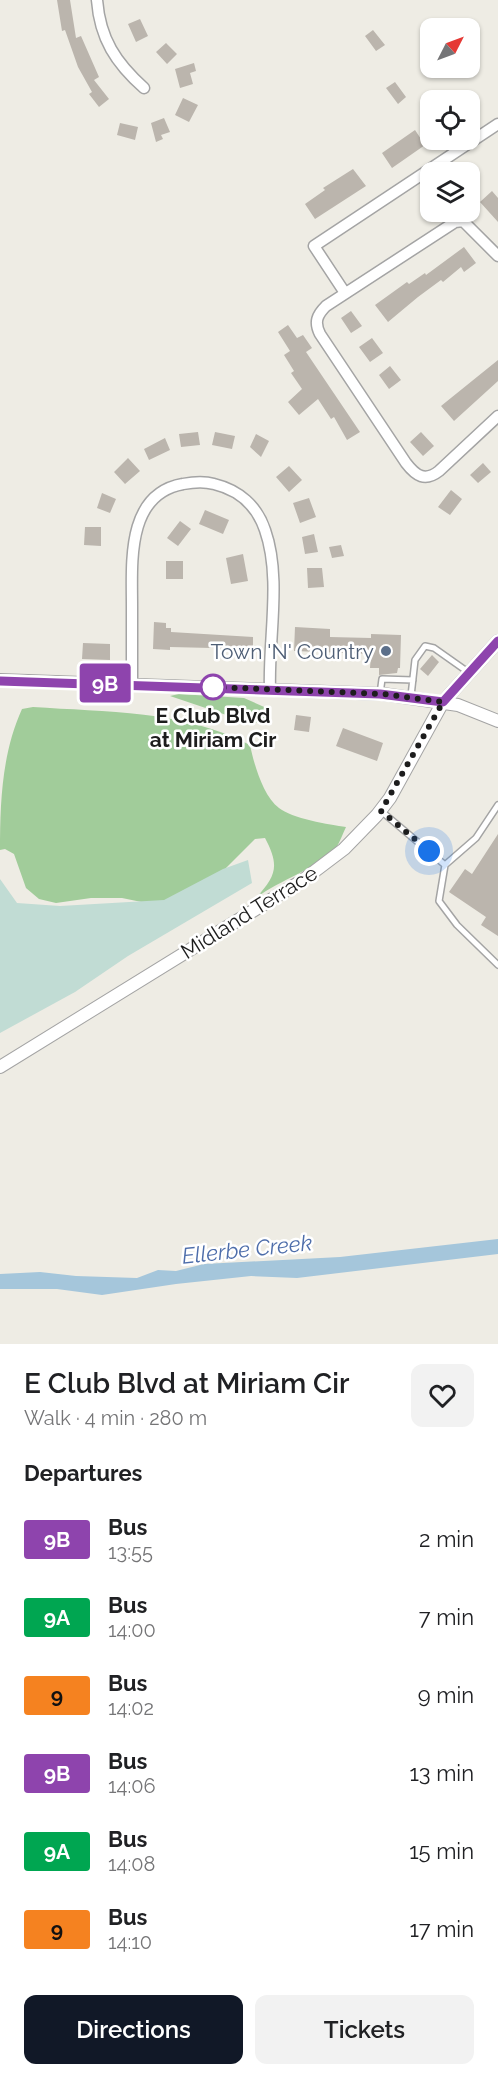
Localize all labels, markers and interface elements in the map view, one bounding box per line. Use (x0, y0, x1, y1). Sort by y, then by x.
north arrow (420, 18, 480, 78)
map controls (420, 18, 480, 222)
button: locate (420, 90, 480, 150)
button: layers (420, 162, 480, 222)
place label: Town 'N' Country (210, 639, 374, 664)
marker: Town 'N' Country (379, 644, 393, 658)
line badge: 9B (78, 664, 132, 702)
text: 9B (92, 671, 118, 696)
marker: E Club Blvd at Miriam Cir (200, 674, 226, 700)
place label: E Club Blvd at Miriam Cir (150, 703, 276, 752)
your location (414, 836, 444, 866)
street label: Midland Terrace (176, 860, 322, 964)
water label: Ellerbe Creek (181, 1229, 314, 1269)
button: heart (411, 1364, 474, 1427)
text: E Club Blvd at Miriam Cir (24, 1367, 349, 1400)
text: Walk · 4 min · 280 m (24, 1406, 207, 1430)
text: Departures (24, 1460, 142, 1486)
text: Bus (108, 1514, 147, 1540)
text: 2 min (419, 1526, 474, 1552)
text: 9B (44, 1527, 70, 1552)
text: 13:55 (108, 1540, 153, 1564)
text: Bus (108, 1592, 147, 1618)
text: 7 min (419, 1604, 474, 1630)
text: 9A (44, 1605, 70, 1630)
text: 14:00 (108, 1618, 156, 1642)
text: Bus (108, 1670, 147, 1696)
text: 9 min (418, 1682, 474, 1708)
text: 9 (51, 1683, 63, 1708)
text: 14:02 (108, 1696, 154, 1720)
text: Bus (108, 1748, 147, 1774)
text: 13 min (409, 1760, 474, 1786)
text: 9B (44, 1761, 70, 1786)
text: 14:06 (108, 1774, 156, 1798)
text: Bus (108, 1826, 147, 1852)
text: 15 min (409, 1838, 474, 1864)
text: 9A (44, 1839, 70, 1864)
text: 14:08 (108, 1852, 155, 1876)
text: Bus (108, 1904, 147, 1930)
text: 17 min (409, 1916, 474, 1942)
text: 9 (51, 1917, 63, 1942)
text: 14:10 (108, 1930, 152, 1954)
button: Directions (24, 1995, 243, 2064)
button: Tickets (255, 1995, 474, 2064)

